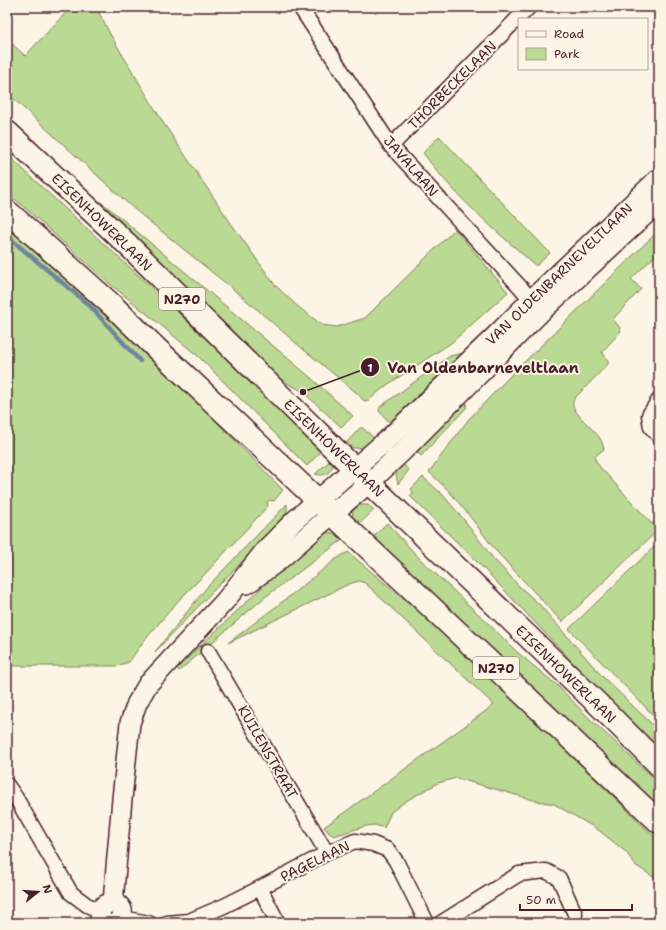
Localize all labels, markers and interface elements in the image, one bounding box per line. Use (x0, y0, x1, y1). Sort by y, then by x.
legend (518, 18, 648, 70)
text: Road (554, 26, 585, 42)
street label: THORBECKELAAN (404, 37, 500, 133)
text: Park (554, 46, 580, 62)
street label: JAVALAAN (380, 132, 442, 200)
street label: EISENHOWERLAAN (48, 169, 156, 275)
street label: VAN OLDENBARNEVELTLAAN (482, 199, 636, 349)
road number: N270 (159, 288, 205, 310)
callout: Van Oldenbarneveltlaan (360, 354, 587, 381)
text: Van Oldenbarneveltlaan (387, 358, 579, 378)
text: 1 (367, 360, 373, 376)
street label: EISENHOWERLAAN (280, 395, 388, 501)
street label: EISENHOWERLAAN (512, 621, 620, 727)
road number: N270 (473, 657, 519, 679)
street label: KUILENSTRAAT (234, 702, 302, 802)
street label: PAGELAAN (277, 836, 353, 886)
north arrow (18, 872, 58, 912)
text: N (39, 883, 56, 896)
scale bar (520, 886, 632, 912)
text: 50 m (526, 892, 556, 908)

